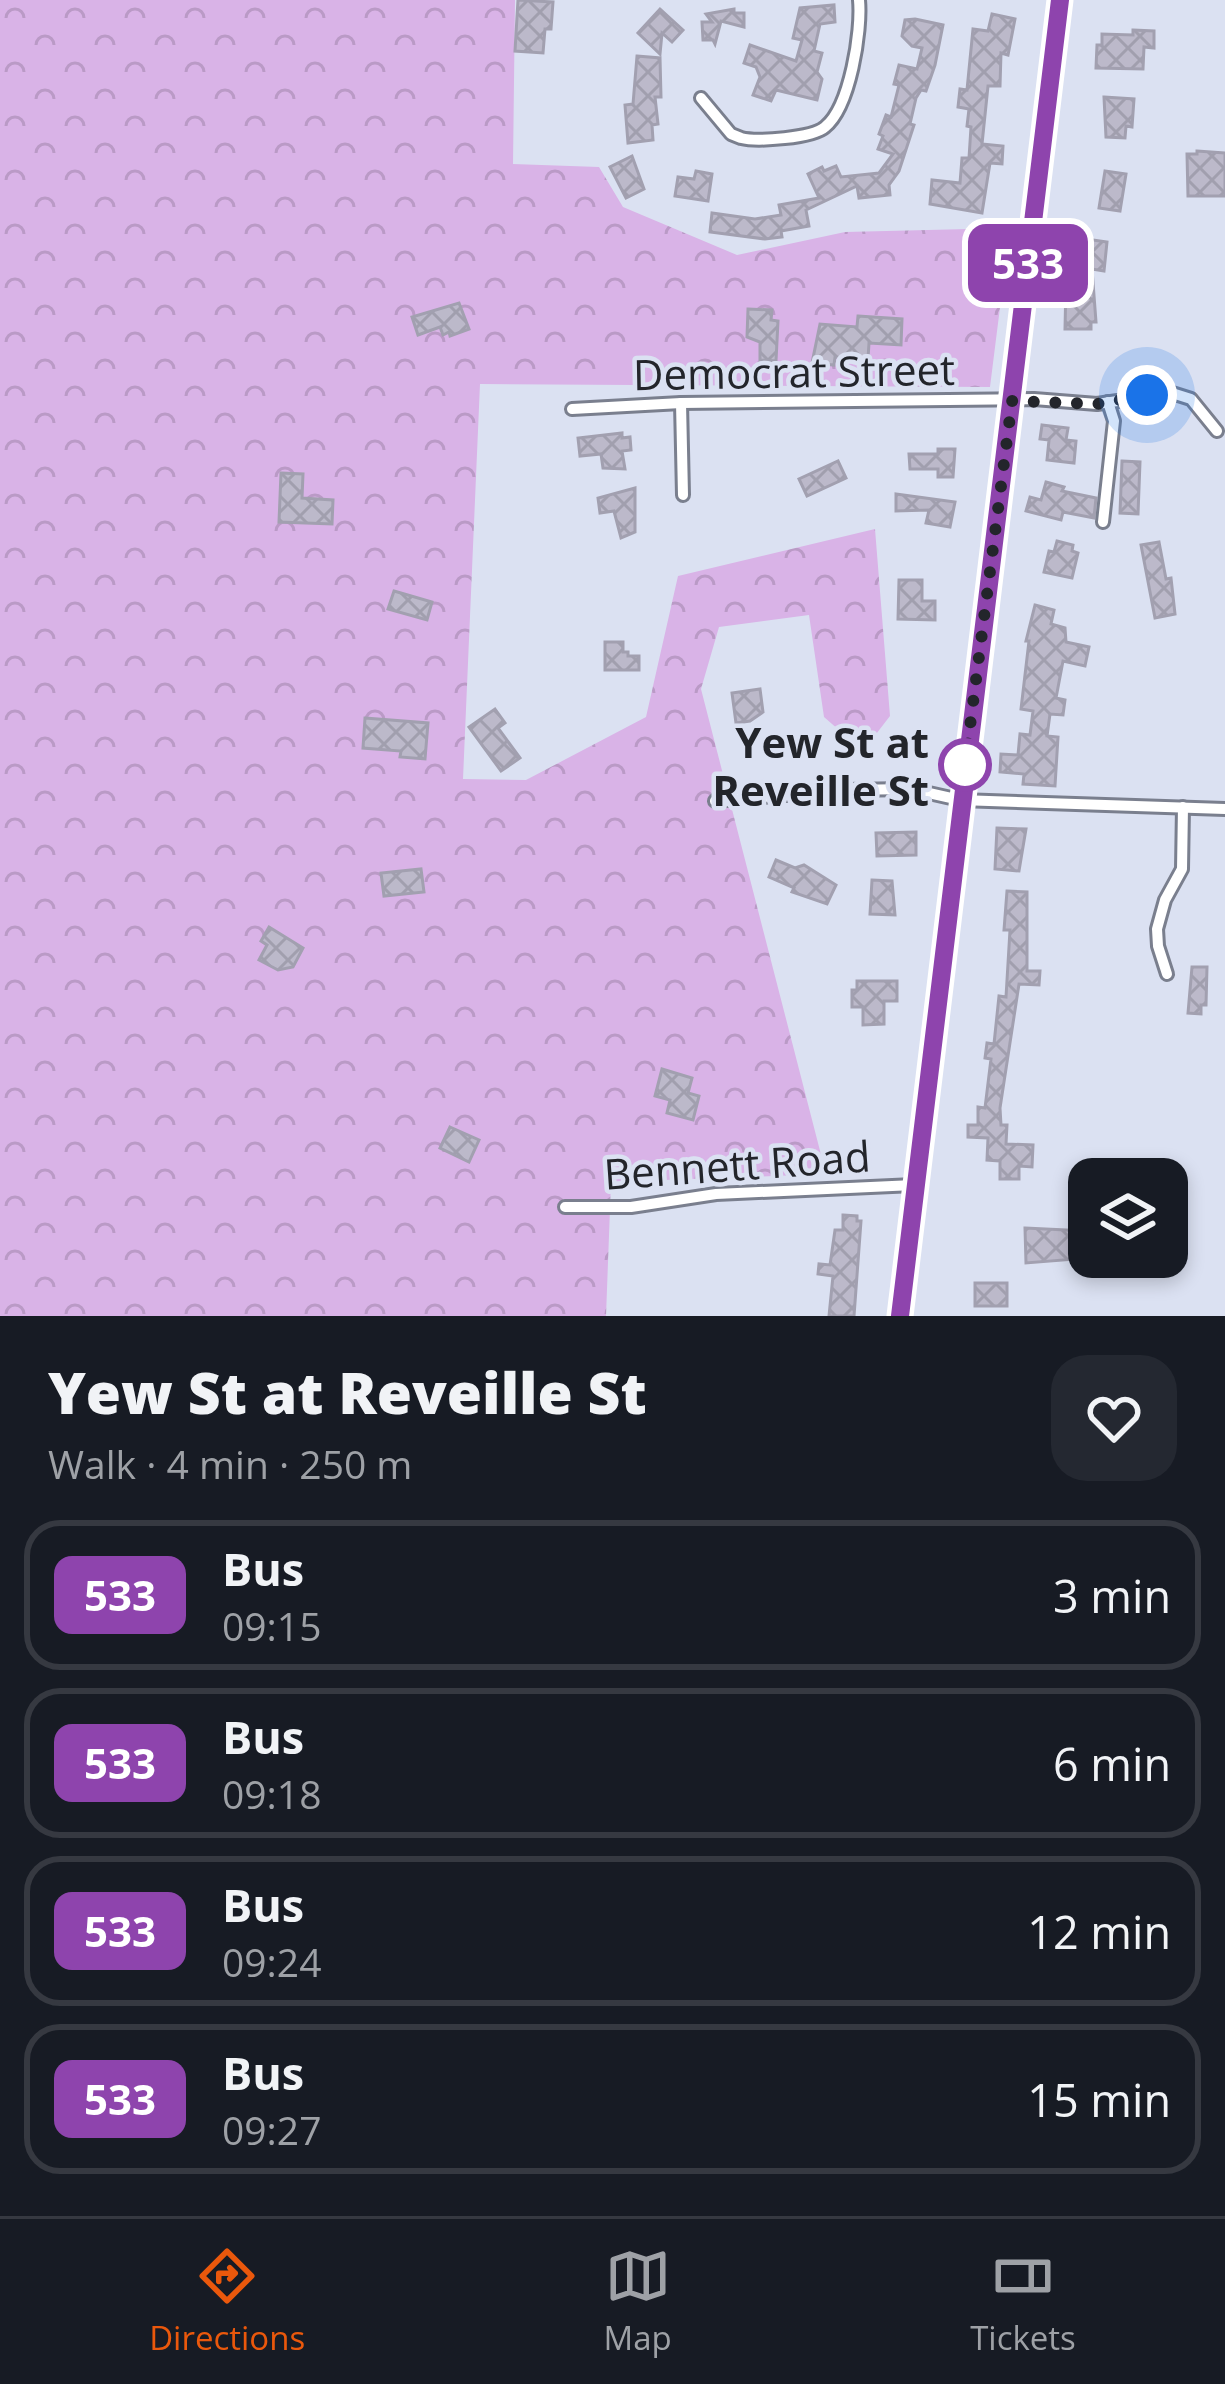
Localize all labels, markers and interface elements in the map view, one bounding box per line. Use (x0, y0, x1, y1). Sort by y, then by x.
line badge: 533 (959, 224, 1097, 302)
text: 533 (992, 234, 1064, 291)
street label: Democrat Street (633, 340, 955, 402)
your location (1117, 365, 1177, 425)
place label: Yew St at Reveille St (712, 713, 929, 818)
marker: Yew St at Reveille St (940, 740, 990, 790)
street label: Bennett Road (602, 1126, 872, 1202)
map controls (1068, 1158, 1188, 1278)
button: layers (1068, 1158, 1188, 1278)
text: Yew St at Reveille St (48, 1353, 647, 1431)
button: heart (1051, 1355, 1177, 1481)
text: Walk · 4 min · 250 m (48, 1437, 412, 1490)
text: Bus (222, 1538, 304, 1599)
text: 3 min (1053, 1565, 1171, 1626)
text: 533 (84, 1566, 156, 1623)
text: 09:15 (222, 1599, 321, 1652)
text: Bus (222, 1706, 304, 1767)
text: 6 min (1053, 1733, 1171, 1794)
text: 533 (84, 1734, 156, 1791)
text: 09:18 (222, 1767, 321, 1820)
text: Bus (222, 1874, 304, 1935)
text: 12 min (1027, 1901, 1171, 1962)
text: 533 (84, 1902, 156, 1959)
text: 09:24 (222, 1935, 321, 1988)
text: Bus (222, 2042, 304, 2103)
text: 15 min (1027, 2069, 1171, 2130)
text: 533 (84, 2070, 156, 2127)
text: 09:27 (222, 2103, 321, 2156)
tab: Directions (149, 2243, 305, 2360)
tab: Map (604, 2243, 672, 2360)
tab: Tickets (970, 2243, 1076, 2360)

